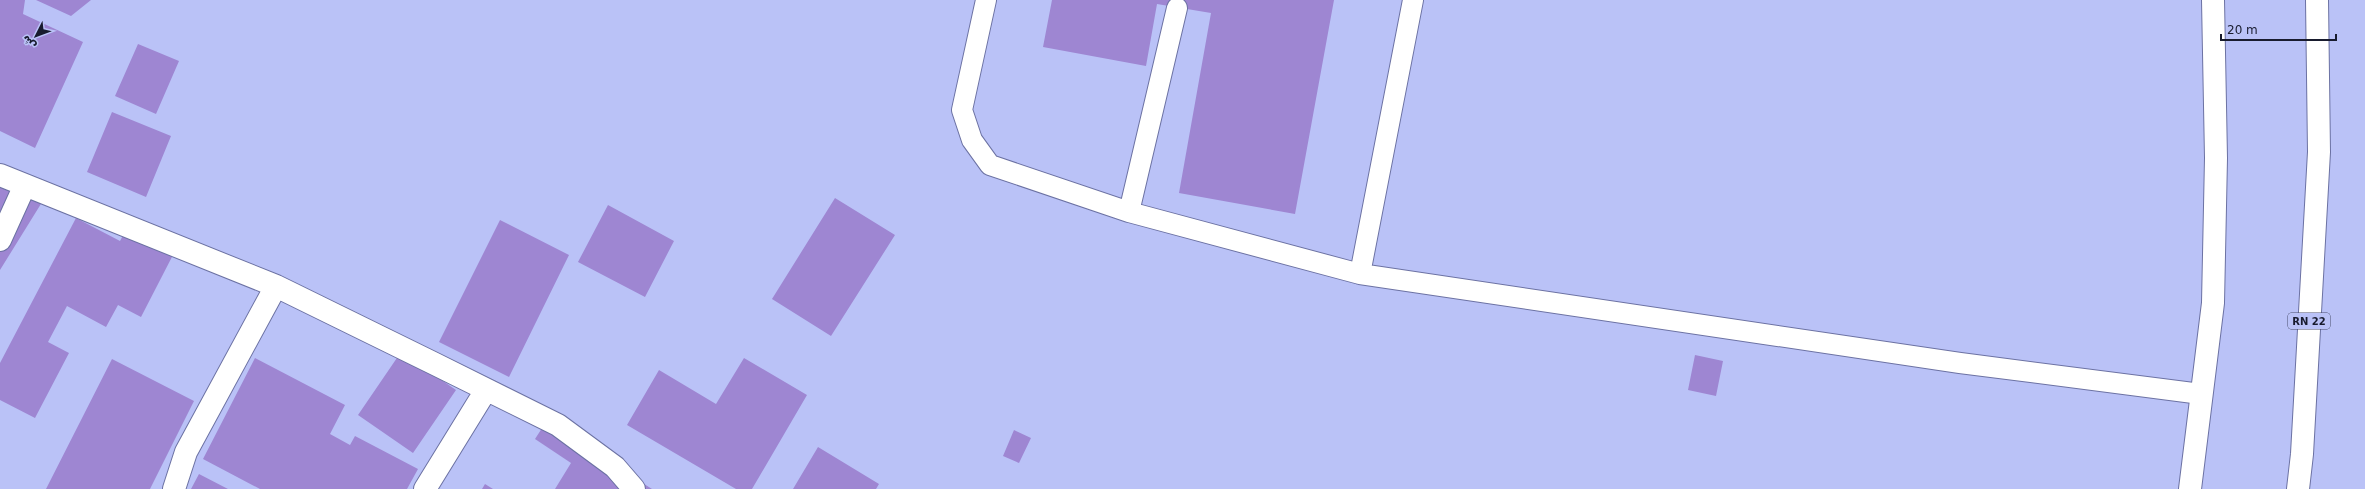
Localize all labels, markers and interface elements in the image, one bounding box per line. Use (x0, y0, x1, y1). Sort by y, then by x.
north arrow (16, 16, 56, 56)
scale bar (2221, 16, 2336, 42)
text: 20 m (2227, 23, 2258, 37)
text: ش (19, 32, 39, 52)
road number: RN 22 (2288, 313, 2330, 329)

